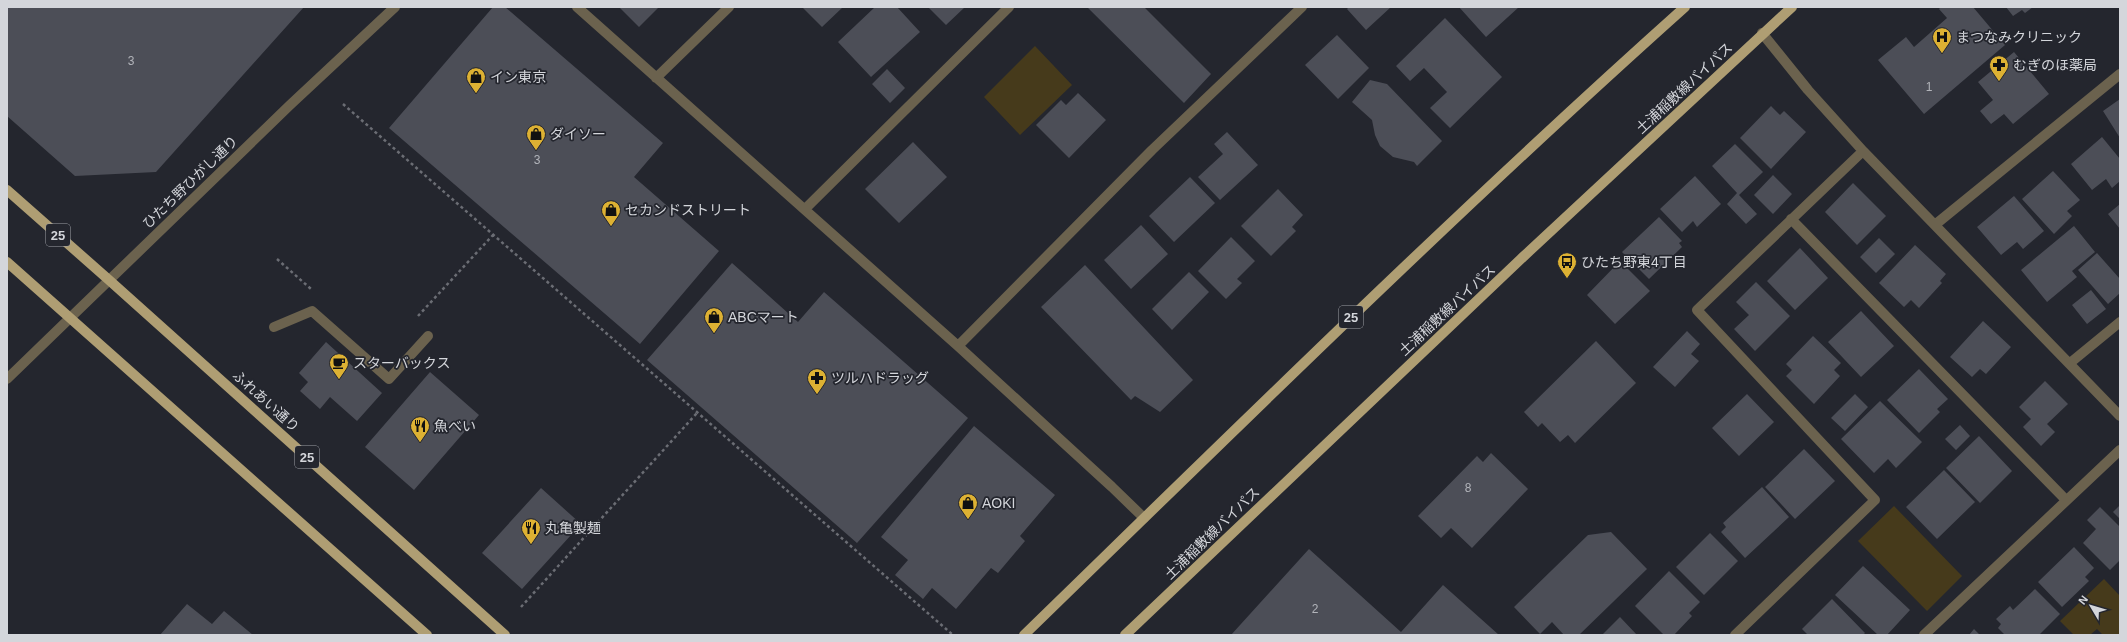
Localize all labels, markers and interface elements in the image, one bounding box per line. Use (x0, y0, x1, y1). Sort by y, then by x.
hospital icon: まつなみクリニック (1931, 26, 1953, 54)
place label: まつなみクリニック (1956, 29, 2082, 45)
street label: 土浦稲敷線バイパス (1633, 39, 1735, 137)
house number: 3 (128, 54, 135, 68)
pharmacy icon: むぎのほ薬局 (1988, 54, 2010, 82)
place label: むぎのほ薬局 (2013, 57, 2097, 73)
shop icon: イン東京 (465, 66, 487, 94)
place label: イン東京 (490, 69, 546, 85)
house number: 1 (1926, 80, 1933, 94)
shop icon: ダイソー (525, 123, 547, 151)
place label: ダイソー (550, 126, 606, 142)
street label: ひたち野ひがし通り (139, 132, 241, 232)
house number: 3 (534, 153, 541, 167)
shop icon: セカンドストリート (600, 199, 622, 227)
place label: セカンドストリート (625, 202, 751, 218)
road number: 25 (46, 224, 70, 246)
bus stop icon: ひたち野東4丁目 (1556, 251, 1578, 279)
place label: ひたち野東4丁目 (1581, 254, 1687, 270)
street label: 土浦稲敷線バイパス (1396, 261, 1498, 359)
shop icon: ABCマート (703, 306, 725, 334)
road number: 25 (1339, 306, 1363, 328)
place label: ABCマート (728, 309, 799, 325)
cafe icon: スターバックス (328, 352, 350, 380)
place label: スターバックス (353, 355, 450, 371)
street label: ふれあい通り (229, 367, 303, 435)
pharmacy icon: ツルハドラッグ (806, 367, 828, 395)
place label: ツルハドラッグ (831, 370, 929, 386)
restaurant icon: 魚べい (409, 415, 431, 443)
place label: 魚べい (434, 418, 476, 434)
road number: 25 (295, 446, 319, 468)
house number: 8 (1465, 481, 1472, 495)
street label: 土浦稲敷線バイパス (1161, 484, 1263, 582)
shop icon: AOKI (957, 492, 979, 520)
place label: AOKI (982, 495, 1015, 511)
restaurant icon: 丸亀製麺 (520, 517, 542, 545)
place label: 丸亀製麺 (545, 520, 601, 536)
north arrow (2071, 586, 2111, 626)
text: N (2076, 593, 2090, 607)
house number: 2 (1312, 602, 1319, 616)

